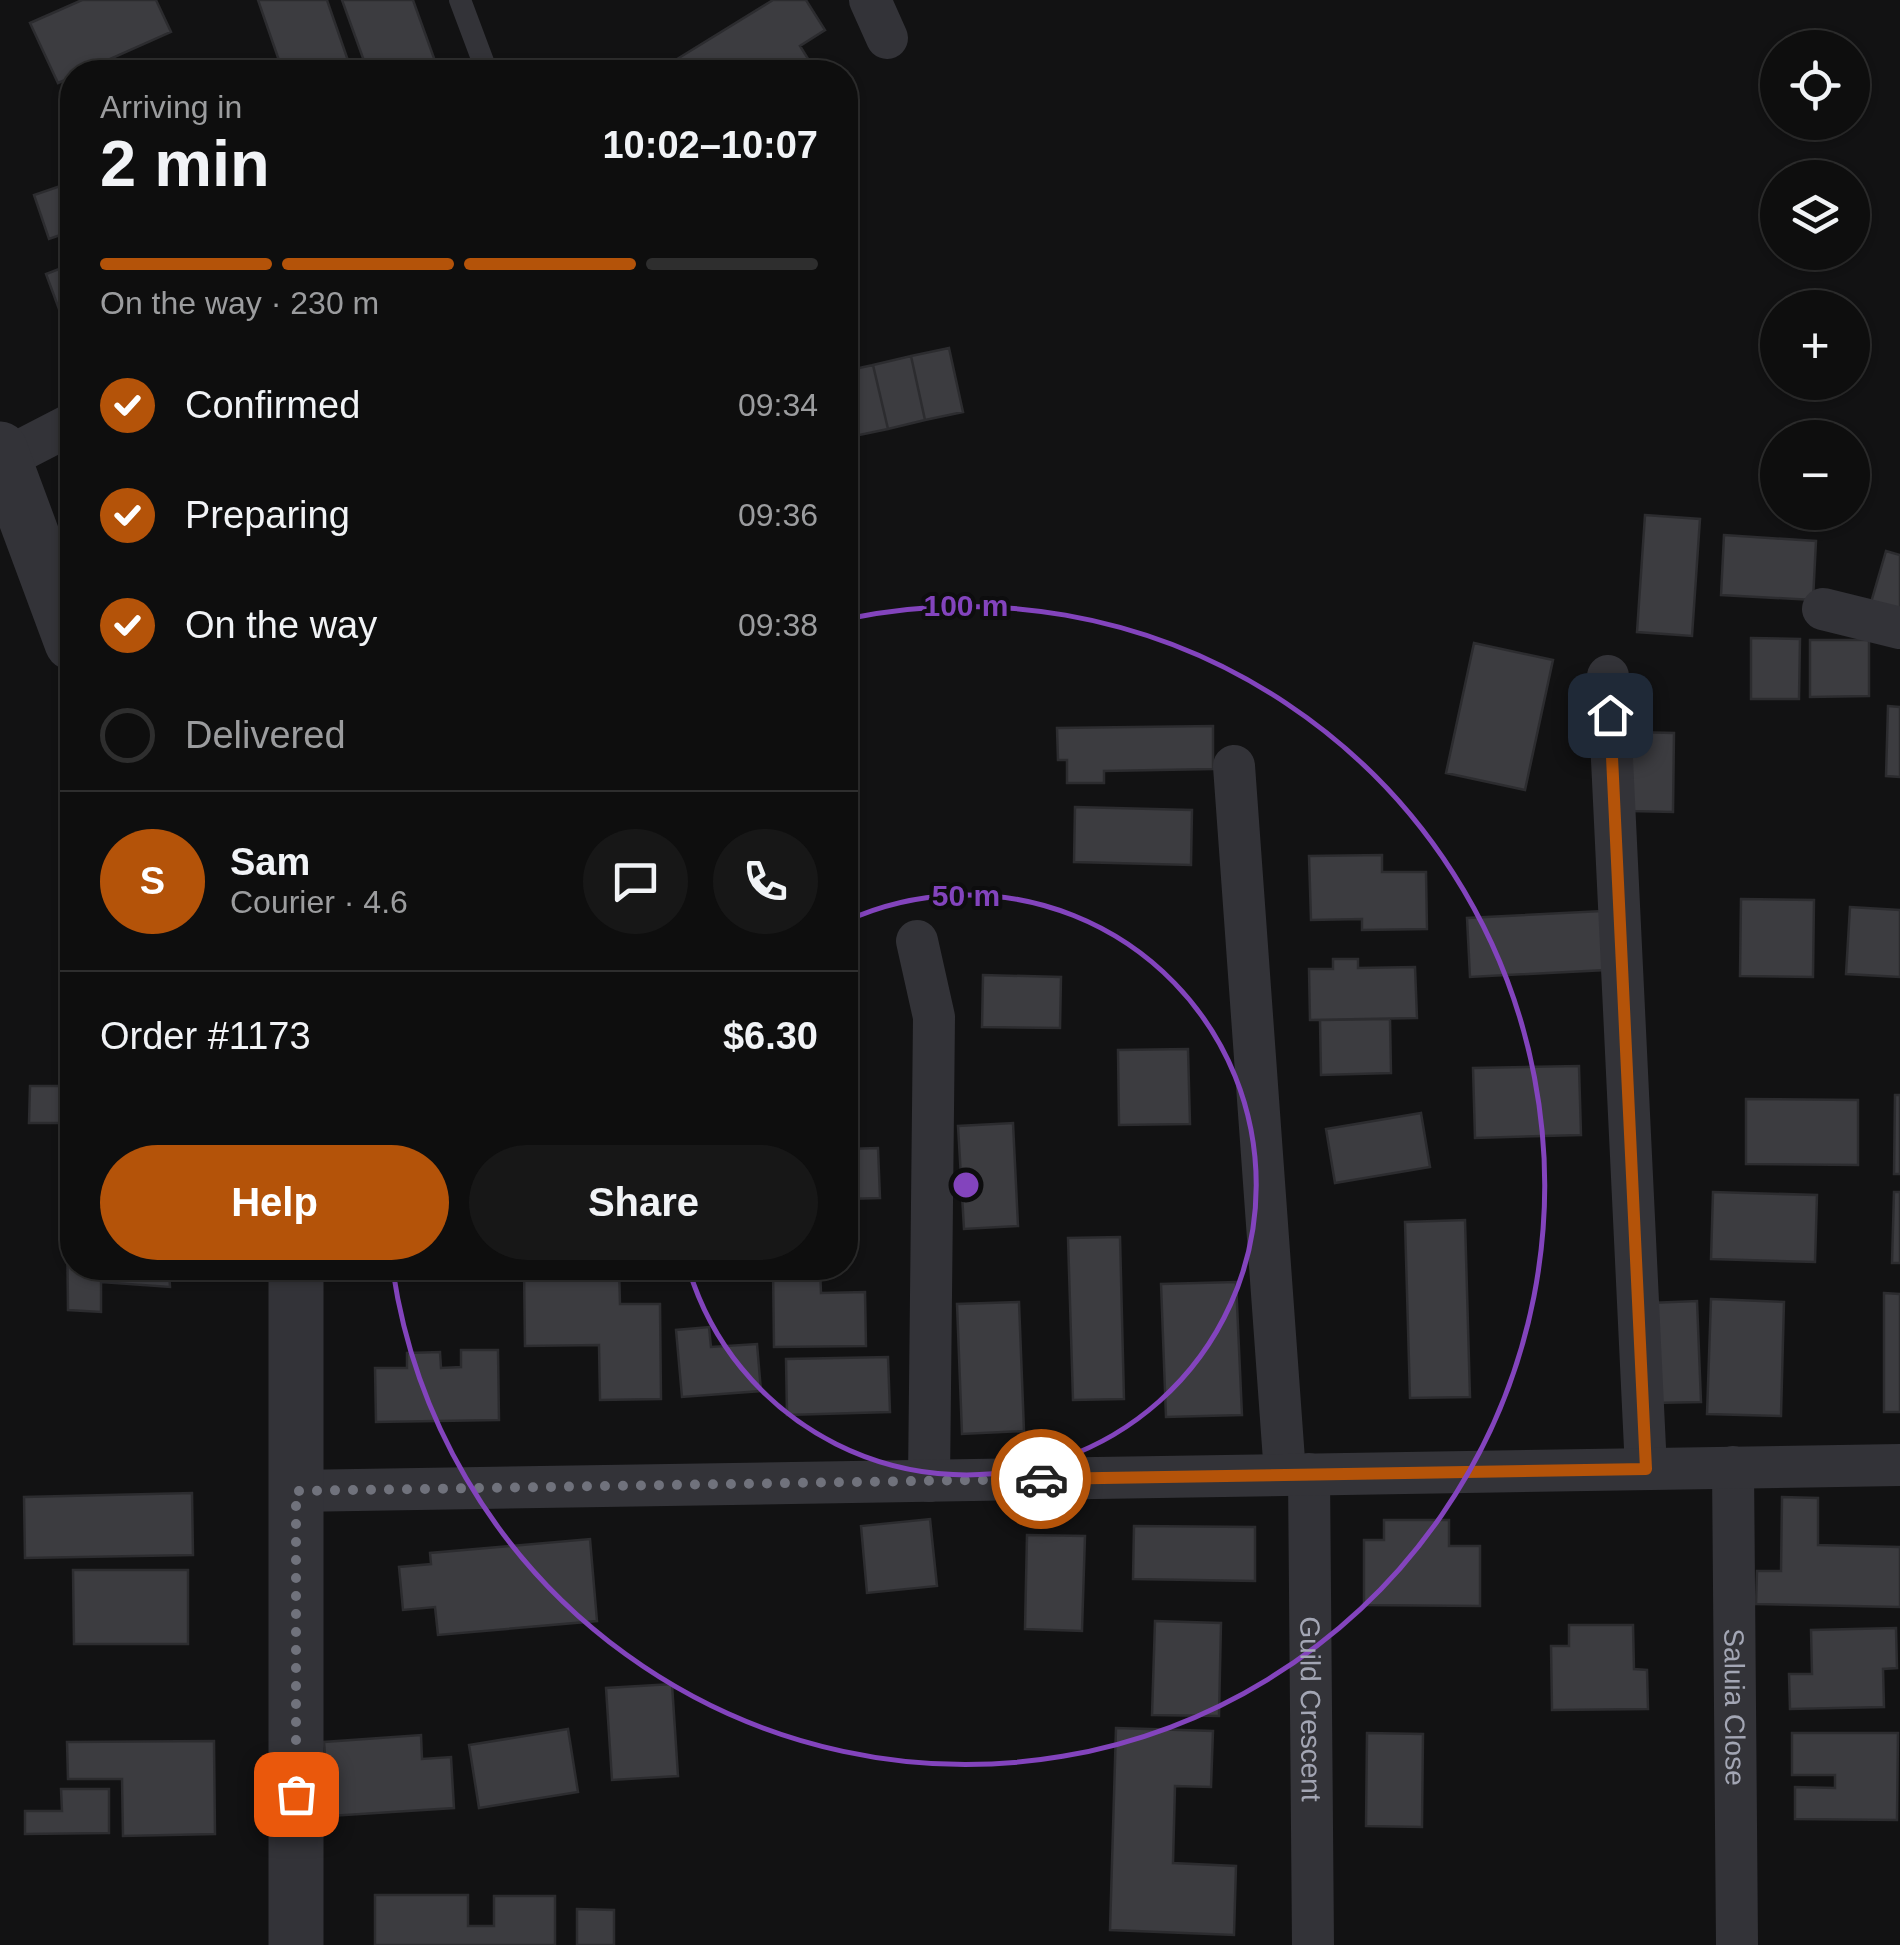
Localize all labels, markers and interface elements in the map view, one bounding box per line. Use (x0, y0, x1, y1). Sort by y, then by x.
map controls (1760, 30, 1870, 530)
button: locate (1760, 30, 1870, 140)
text: Arriving in (100, 89, 242, 125)
text: 10:02–10:07 (602, 124, 818, 166)
text: 2 min (100, 127, 270, 200)
button: layers (1760, 160, 1870, 270)
text: On the way · 230 m (100, 285, 379, 321)
button: + (1760, 290, 1870, 400)
icon: check (100, 378, 155, 433)
text: Confirmed (185, 384, 360, 426)
text: 09:34 (738, 387, 818, 423)
button: − (1760, 420, 1870, 530)
icon: check (100, 488, 155, 543)
text: Preparing (185, 494, 350, 536)
text: 09:36 (738, 497, 818, 533)
text: 100 m (923, 589, 1009, 622)
icon: check (100, 598, 155, 653)
text: On the way (185, 604, 377, 646)
text: 09:38 (738, 607, 818, 643)
pin (1568, 673, 1653, 758)
icon: home (1583, 688, 1638, 743)
text: Delivered (185, 714, 346, 756)
button: chat (583, 829, 688, 934)
button: phone (713, 829, 818, 934)
text: Sam (230, 841, 310, 883)
text: S (140, 860, 165, 902)
text: 50 m (932, 879, 1000, 912)
text: Courier · 4.6 (230, 884, 408, 920)
text: Order #1173 (100, 1015, 311, 1057)
text: $6.30 (723, 1015, 818, 1057)
button: Help (100, 1145, 449, 1260)
button: Share (469, 1145, 818, 1260)
centre of rings (948, 1167, 984, 1203)
courier (991, 1429, 1091, 1529)
icon: car (1014, 1452, 1069, 1507)
street label: Guild Crescent (1294, 1616, 1327, 1802)
street label: Saluia Close (1718, 1628, 1751, 1786)
pin (254, 1752, 339, 1837)
icon: bag (269, 1767, 324, 1822)

